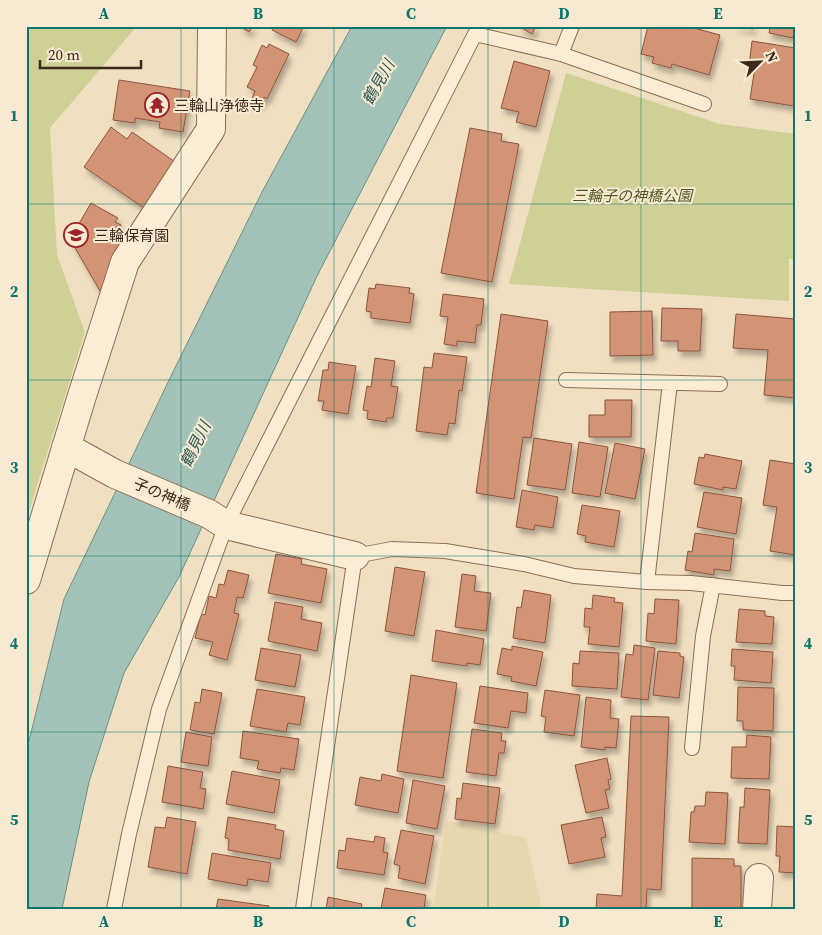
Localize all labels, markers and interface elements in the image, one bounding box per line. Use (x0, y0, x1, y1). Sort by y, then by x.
text: A (99, 2, 110, 24)
text: B (253, 2, 264, 24)
text: C (406, 2, 416, 24)
text: D (558, 2, 570, 24)
text: E (713, 2, 723, 24)
scale bar (40, 38, 141, 70)
north arrow (734, 38, 784, 88)
text: 20 m (48, 44, 80, 65)
text: N (761, 48, 783, 65)
water label: 鶴見川 (357, 54, 400, 108)
temple icon: 三輪山浄徳寺 (144, 92, 170, 118)
place label: 三輪山浄徳寺 (174, 95, 264, 116)
text: 1 (10, 104, 18, 126)
text: 1 (804, 104, 812, 126)
park label: 三輪子の神橋公園 (572, 185, 694, 206)
school or university icon: 三輪保育園 (63, 222, 89, 248)
place label: 三輪保育園 (94, 225, 169, 246)
text: 2 (10, 280, 19, 302)
text: 2 (804, 280, 813, 302)
water label: 鶴見川 (175, 416, 216, 470)
text: 3 (10, 456, 19, 478)
text: 3 (804, 456, 813, 478)
street label: 子の神橋 (130, 473, 194, 515)
text: 4 (10, 632, 19, 654)
text: 4 (804, 632, 813, 654)
text: 5 (10, 808, 19, 830)
text: 5 (804, 808, 813, 830)
text: A (99, 910, 110, 932)
text: B (253, 910, 264, 932)
text: C (406, 910, 416, 932)
text: D (558, 910, 570, 932)
text: E (713, 910, 723, 932)

